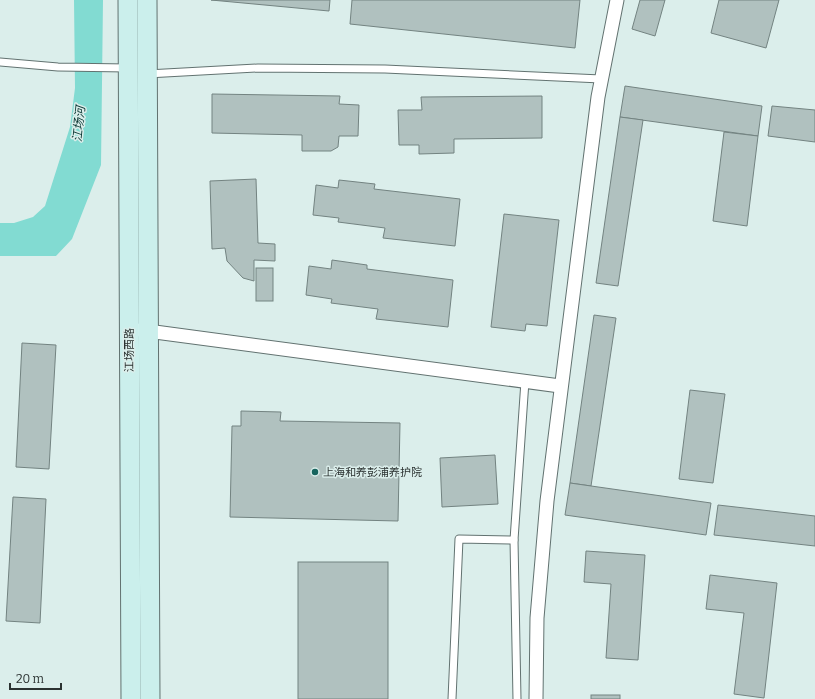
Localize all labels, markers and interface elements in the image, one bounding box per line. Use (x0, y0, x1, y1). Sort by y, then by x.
water label: 江场河 (70, 103, 88, 143)
street label: 江场西路 (123, 328, 136, 372)
place label: 上海和养彭浦养护院 (323, 466, 422, 479)
marker: 上海和养彭浦养护院 (310, 467, 320, 477)
scale bar (10, 665, 61, 691)
text: 20 m (16, 672, 45, 686)

